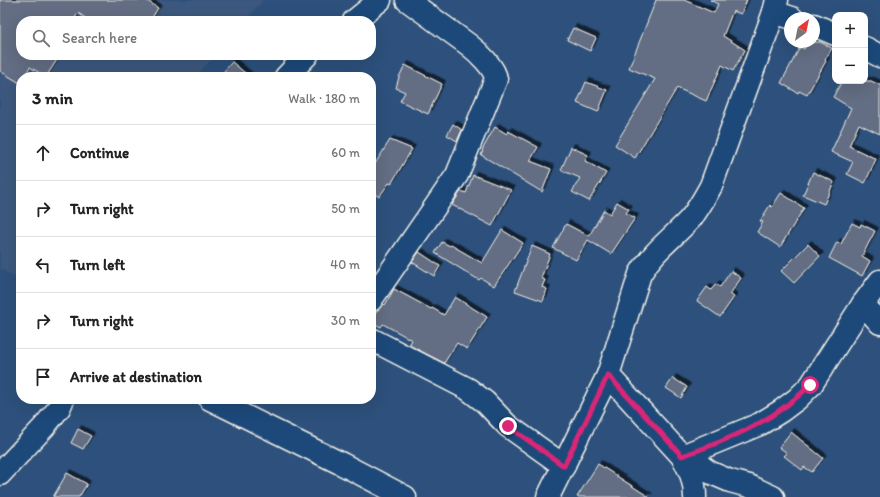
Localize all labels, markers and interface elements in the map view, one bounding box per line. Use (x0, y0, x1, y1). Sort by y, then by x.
north arrow (784, 12, 820, 48)
map controls (832, 12, 868, 84)
button: + (832, 12, 868, 48)
search box (16, 16, 376, 60)
icon: search (30, 27, 52, 49)
text: Search here (62, 29, 137, 47)
button: − (832, 48, 868, 84)
text: 3 min (32, 88, 73, 108)
text: Walk · 180 m (288, 91, 360, 106)
icon: ahead (32, 142, 54, 164)
text: Continue (70, 144, 129, 162)
text: 60 m (331, 145, 360, 160)
icon: right (32, 198, 54, 220)
text: Turn right (70, 200, 134, 218)
text: 50 m (331, 201, 360, 216)
icon: left (32, 254, 54, 276)
text: Turn left (70, 256, 125, 274)
text: 40 m (330, 257, 360, 272)
icon: right (32, 310, 54, 332)
text: Turn right (70, 312, 134, 330)
text: 30 m (331, 313, 360, 328)
icon: arrive (32, 366, 54, 388)
text: Arrive at destination (70, 368, 202, 386)
route start (801, 376, 819, 394)
route end (499, 417, 517, 435)

